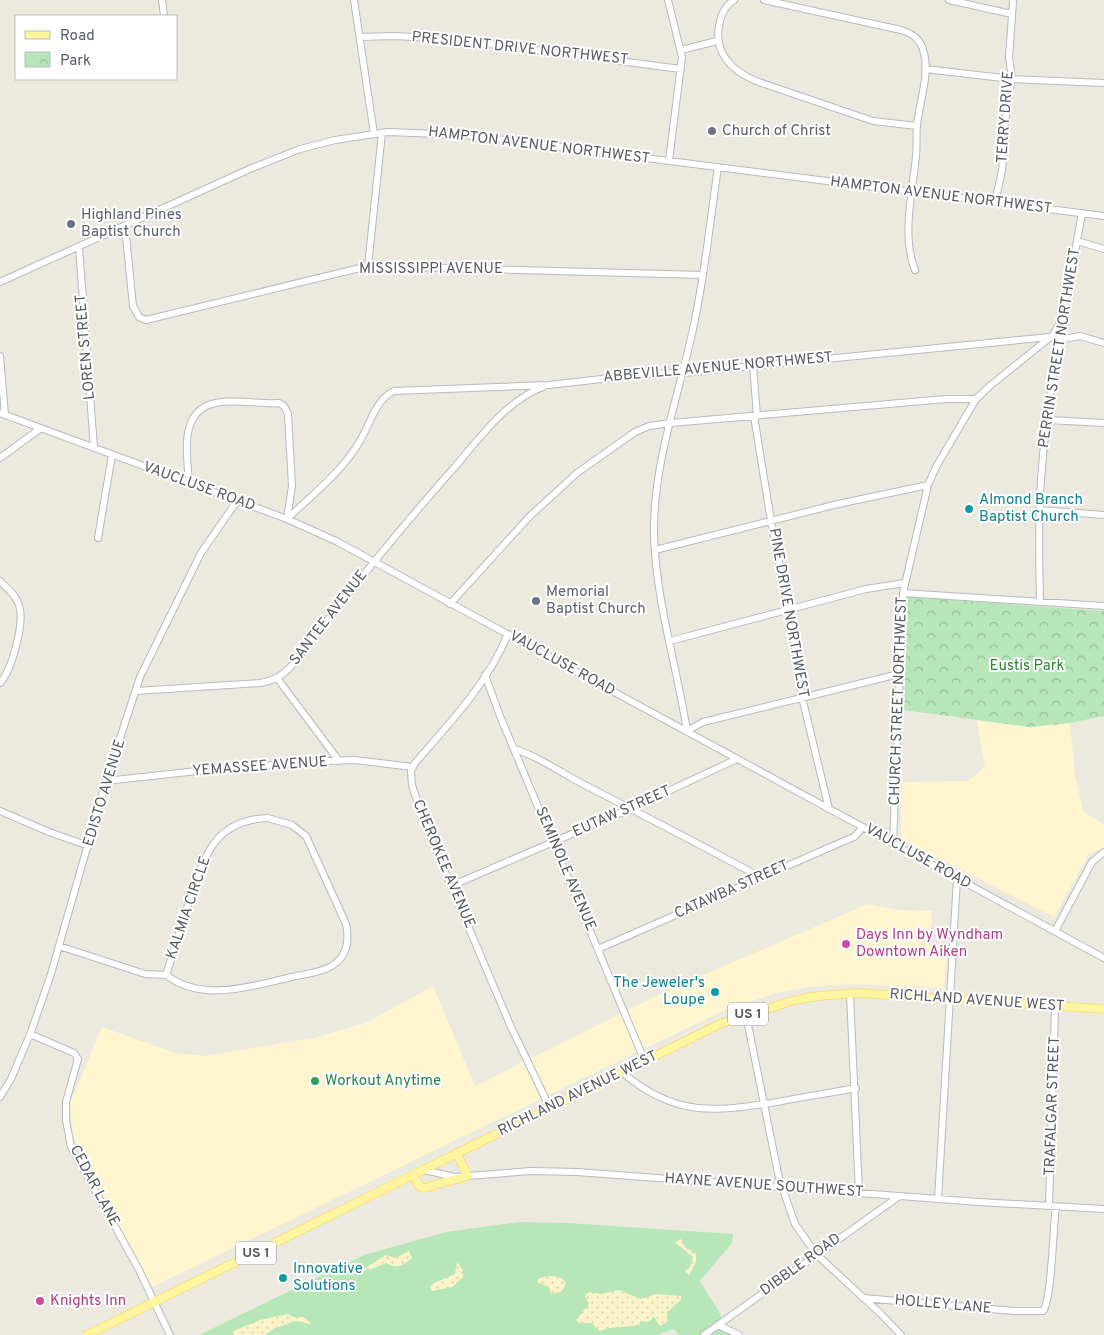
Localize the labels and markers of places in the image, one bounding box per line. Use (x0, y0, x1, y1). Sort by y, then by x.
place label: Church of Christ (722, 122, 831, 141)
marker: Church of Christ (706, 125, 718, 137)
place label: Highland Pines Baptist Church (81, 206, 182, 242)
marker: Highland Pines Baptist Church (65, 218, 77, 230)
place label: Almond Branch Baptist Church (979, 491, 1083, 527)
marker: Almond Branch Baptist Church (963, 503, 975, 515)
place label: Memorial Baptist Church (546, 583, 646, 619)
marker: Memorial Baptist Church (530, 595, 542, 607)
place label: Days Inn by Wyndham Downtown Aiken (856, 926, 1003, 962)
marker: Days Inn by Wyndham Downtown Aiken (840, 938, 852, 950)
place label: The Jeweler's Loupe (613, 974, 705, 1010)
marker: The Jeweler's Loupe (709, 986, 721, 998)
place label: Workout Anytime (325, 1072, 441, 1091)
marker: Workout Anytime (309, 1075, 321, 1087)
place label: Innovative Solutions (293, 1260, 363, 1296)
marker: Innovative Solutions (277, 1272, 289, 1284)
place label: Knights Inn (50, 1292, 126, 1311)
marker: Knights Inn (34, 1295, 46, 1307)

